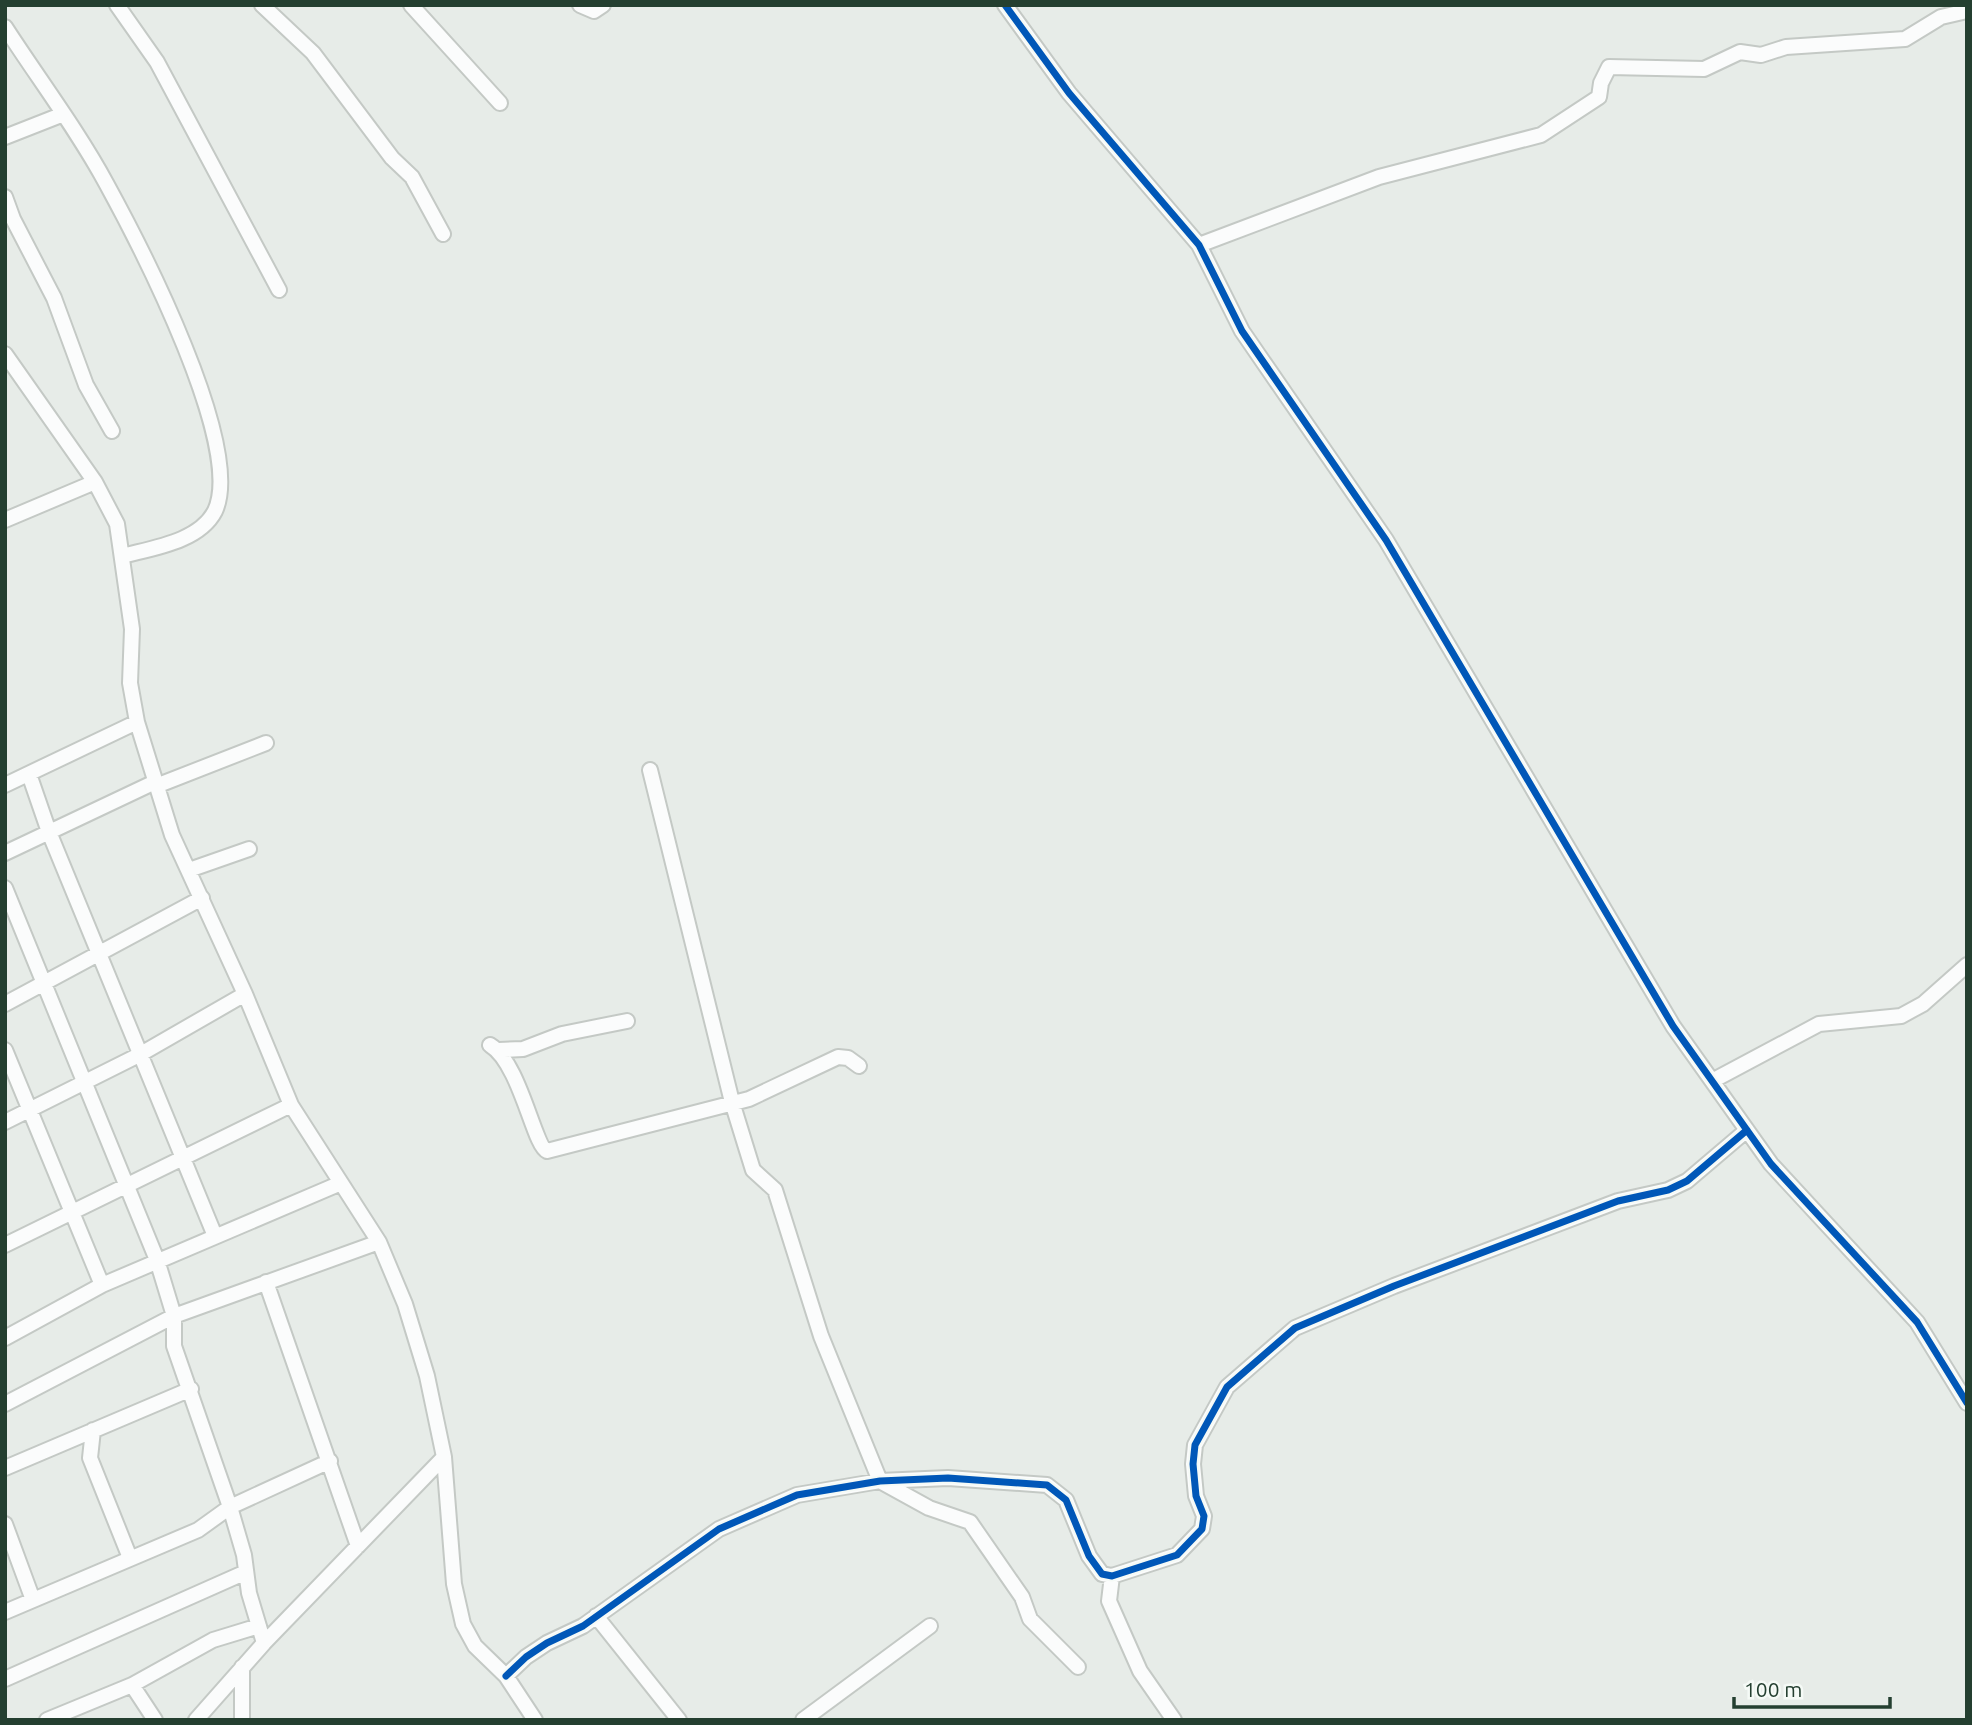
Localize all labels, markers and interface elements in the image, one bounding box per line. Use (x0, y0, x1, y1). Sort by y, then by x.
scale bar (1734, 1666, 1890, 1710)
text: 100 m (1744, 1677, 1802, 1701)

